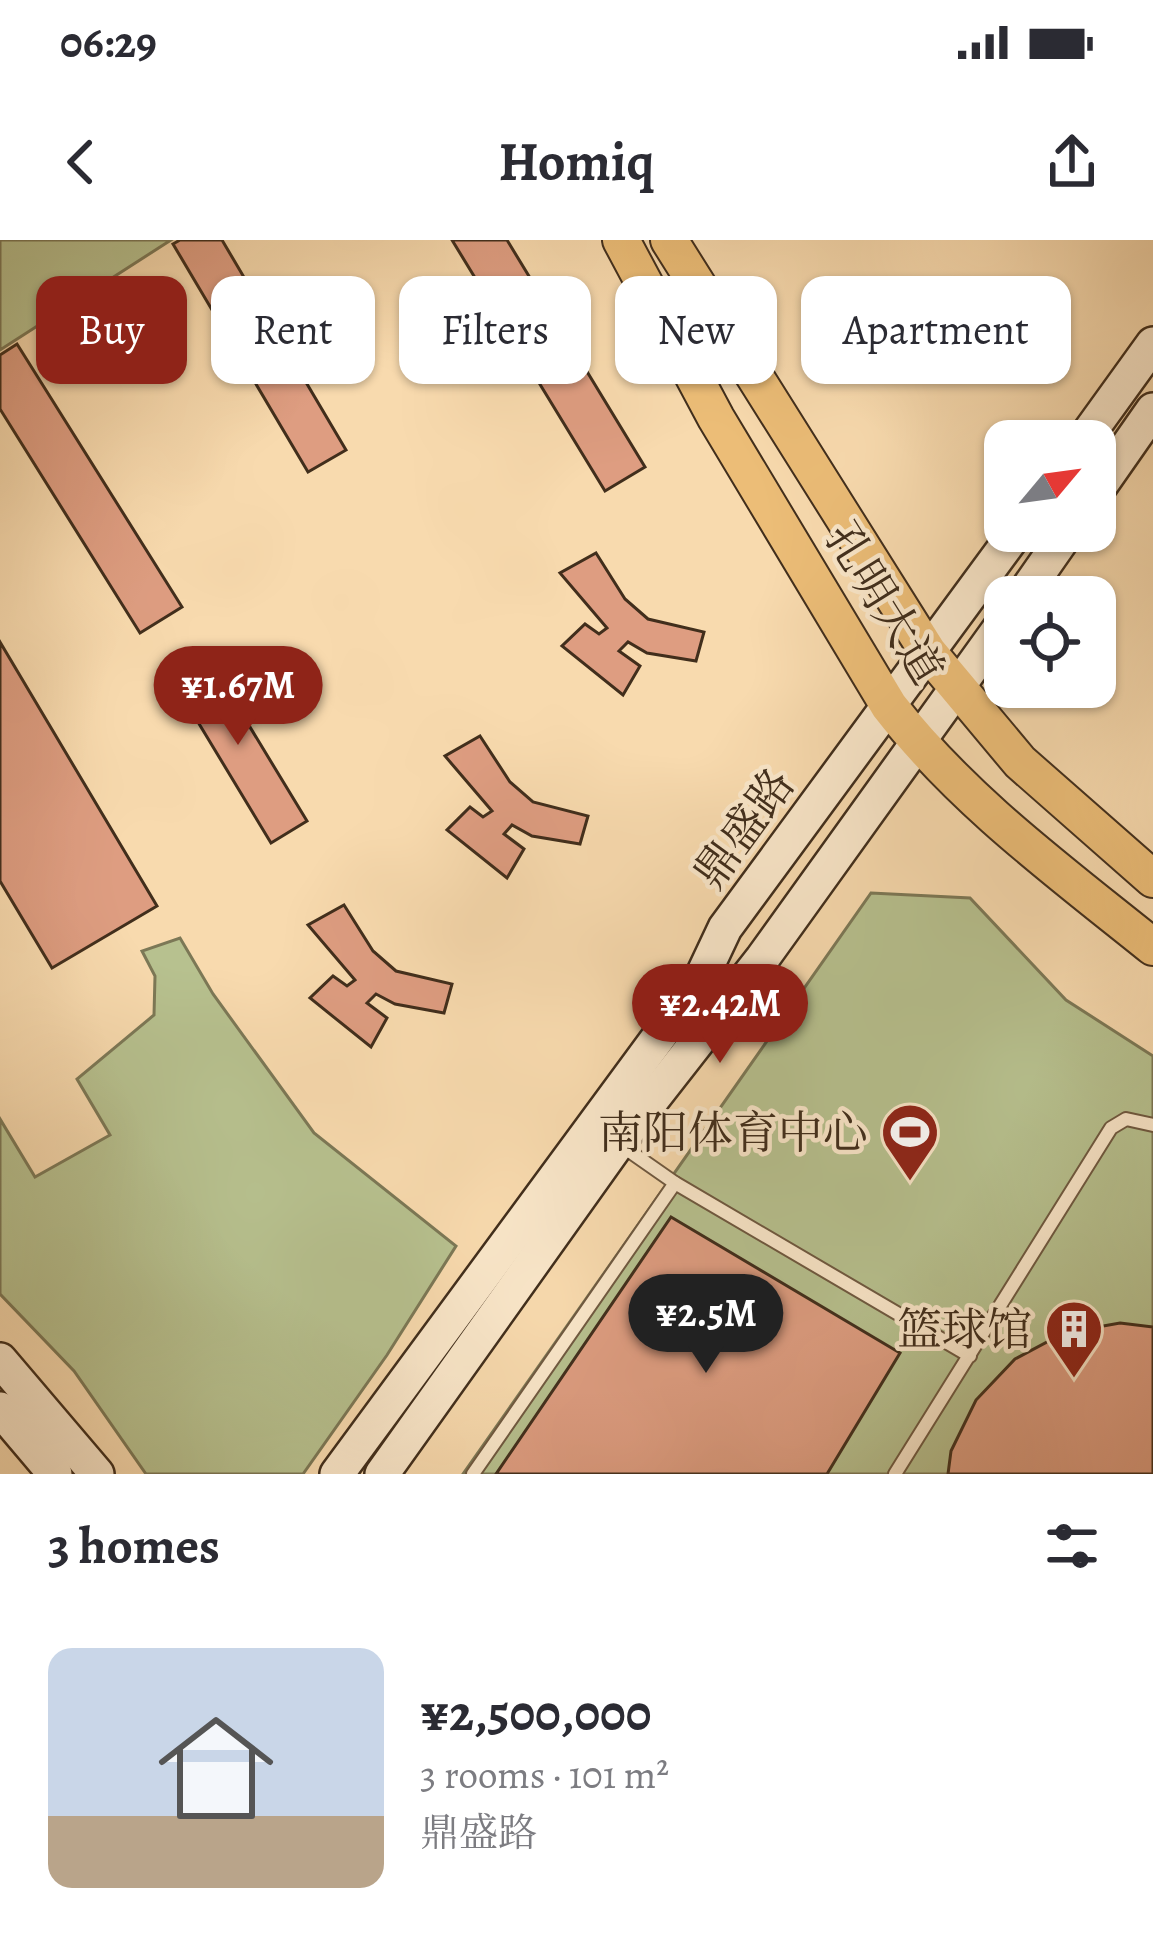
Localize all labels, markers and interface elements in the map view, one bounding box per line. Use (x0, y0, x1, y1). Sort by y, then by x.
text: 06:29 (60, 11, 157, 73)
text: Homiq (498, 125, 655, 199)
icon: back (48, 129, 114, 195)
icon: share (1039, 129, 1105, 195)
chip: Buy (36, 276, 187, 384)
chip: Rent (211, 276, 375, 384)
chip: Filters (399, 276, 591, 384)
chip: New (615, 276, 777, 384)
chip: Apartment (801, 276, 1071, 384)
north arrow (984, 420, 1116, 552)
map controls (984, 420, 1116, 708)
street label: 孔明大道 (810, 511, 958, 696)
button: locate (984, 576, 1116, 708)
pin: ¥1.67M (140, 646, 336, 748)
text: ¥1.67M (181, 658, 295, 711)
street label: 鼎盛路 (679, 756, 809, 901)
pin: ¥2.42M (622, 964, 818, 1066)
text: ¥2.42M (659, 976, 781, 1029)
sports icon: 南阳体育中心 (879, 1101, 941, 1183)
place label: 南阳体育中心 (598, 1102, 868, 1164)
pin: ¥2.5M (622, 1274, 790, 1376)
text: ¥2.5M (655, 1286, 757, 1339)
building icon: 篮球馆 (1043, 1298, 1105, 1380)
place label: 篮球馆 (897, 1299, 1032, 1361)
text: 3 homes (48, 1511, 220, 1581)
icon: filters (1039, 1513, 1105, 1579)
text: ¥2,500,000 (420, 1678, 651, 1748)
icon: home (144, 1696, 288, 1840)
text: 3 rooms · 101 m² (420, 1748, 669, 1801)
text: 鼎盛路 (420, 1806, 537, 1859)

